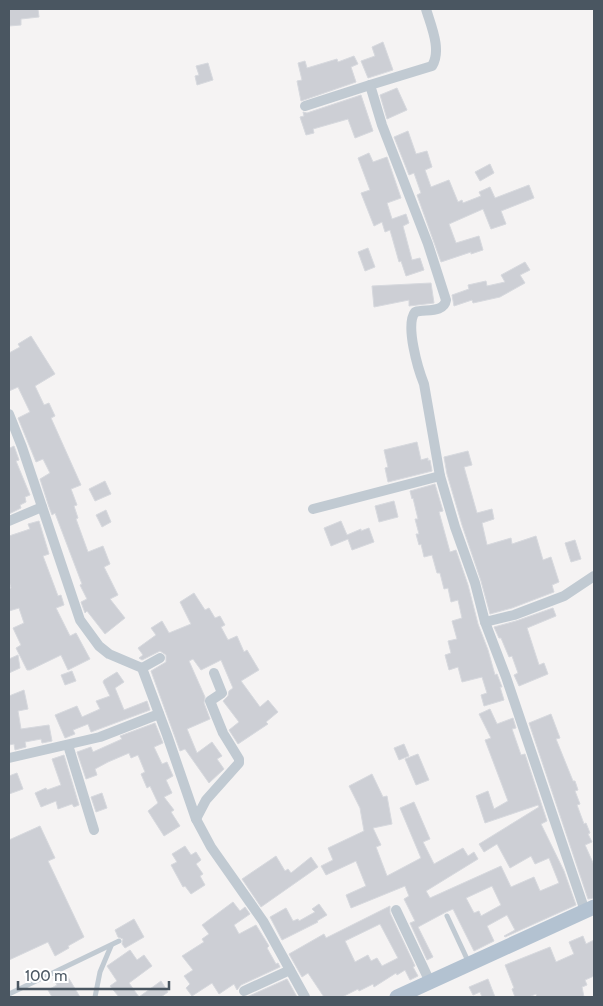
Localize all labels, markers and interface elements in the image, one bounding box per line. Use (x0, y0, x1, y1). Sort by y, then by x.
scale bar (18, 958, 169, 990)
text: 100 m (25, 967, 67, 985)

